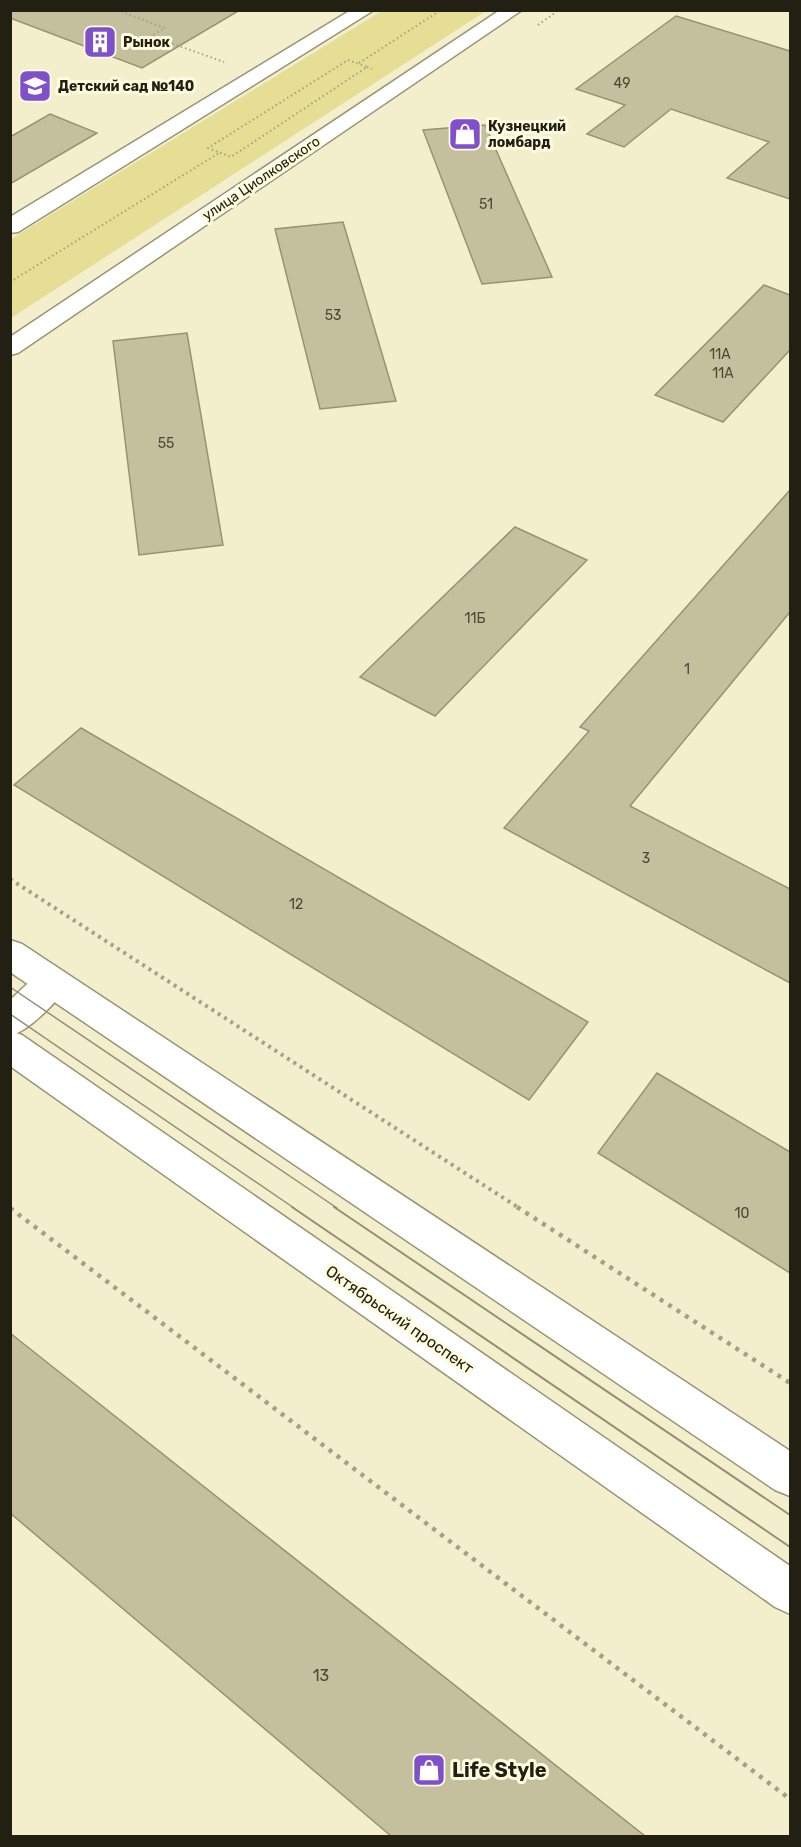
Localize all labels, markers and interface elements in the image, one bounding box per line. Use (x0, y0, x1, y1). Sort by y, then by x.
building icon: Рынок (82, 24, 118, 60)
place label: Рынок (123, 34, 170, 51)
school or university icon: Детский сад №140 (17, 68, 53, 104)
house number: 49 (614, 75, 630, 92)
place label: Детский сад №140 (58, 78, 194, 95)
shop icon: Кузнецкий ломбард (447, 116, 483, 152)
place label: Кузнецкий ломбард (488, 118, 566, 151)
street label: улица Циолковского (199, 133, 323, 224)
house number: 51 (479, 196, 493, 213)
house number: 53 (325, 307, 341, 324)
house number: 11А (709, 346, 731, 363)
house number: 11А (712, 365, 734, 382)
house number: 55 (158, 435, 174, 452)
house number: 11Б (465, 610, 486, 627)
house number: 1 (684, 661, 690, 678)
house number: 3 (642, 850, 650, 867)
house number: 12 (289, 896, 303, 913)
house number: 10 (735, 1205, 750, 1222)
street label: Октябрьский проспект (322, 1261, 477, 1378)
house number: 13 (313, 1666, 329, 1685)
shop icon: Life Style (411, 1752, 447, 1788)
place label: Life Style (452, 1758, 547, 1782)

